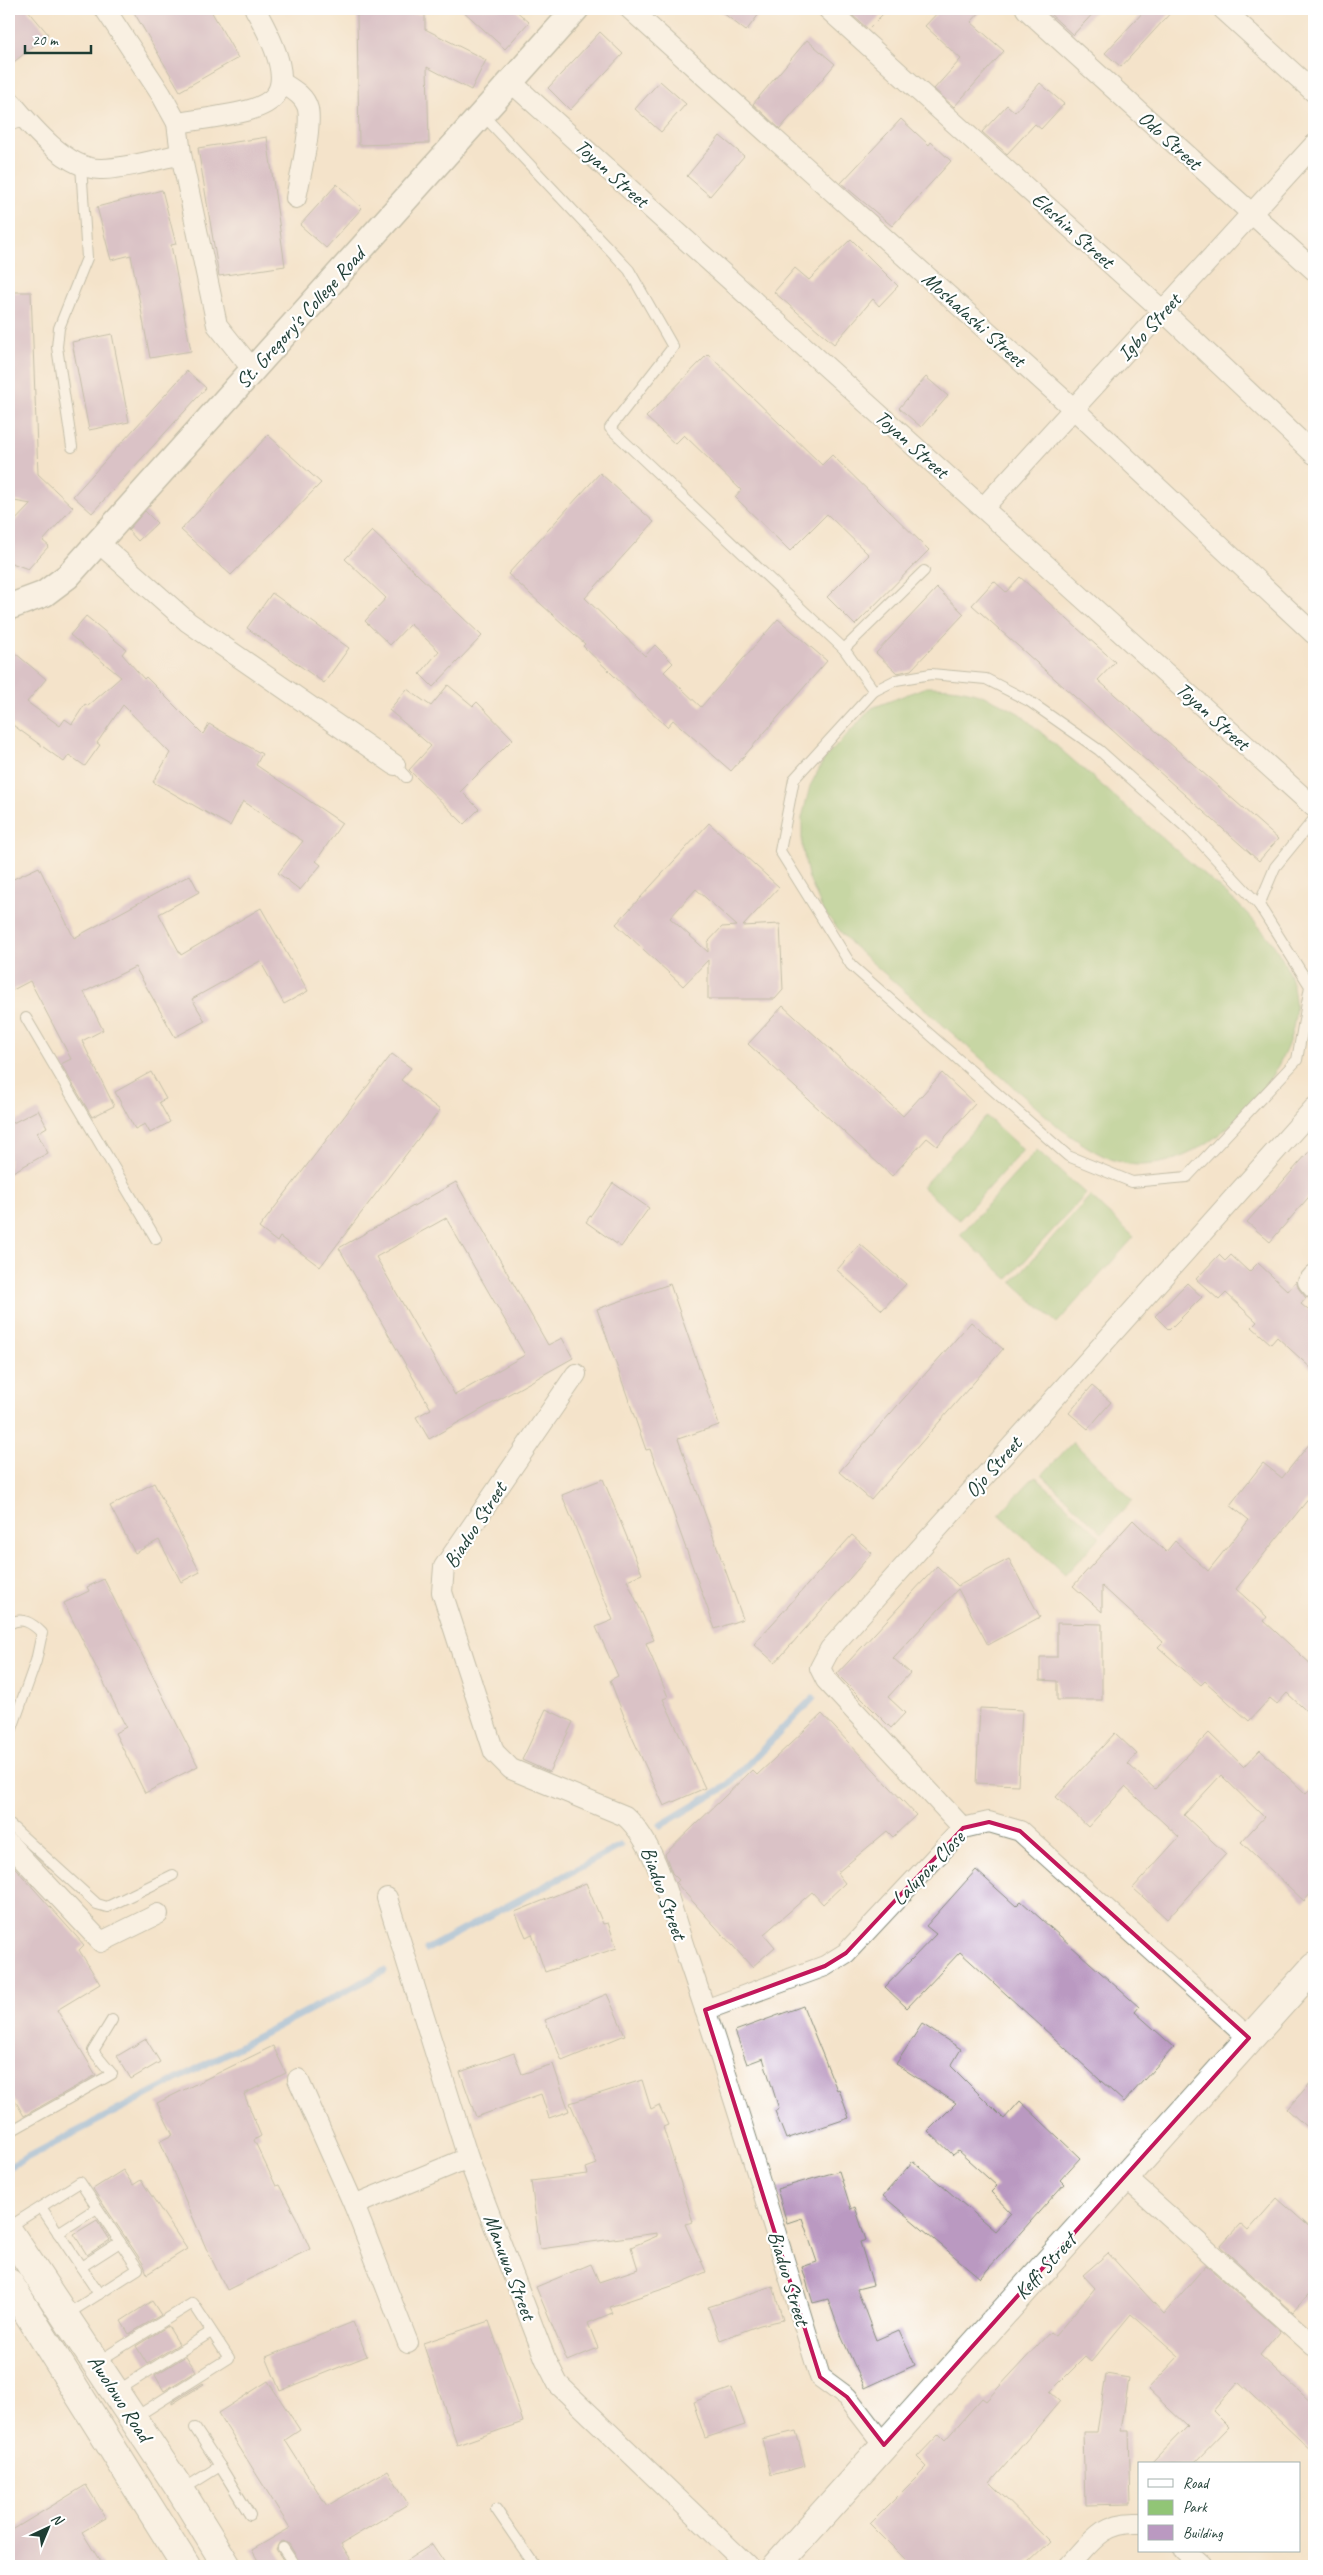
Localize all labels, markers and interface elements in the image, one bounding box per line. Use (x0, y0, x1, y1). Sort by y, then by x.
scale bar (25, 22, 91, 54)
text: 20 m (32, 31, 59, 50)
street label: Odo Street (1133, 105, 1209, 177)
street label: Toyan Street (570, 133, 656, 214)
street label: Eleshin Street (1026, 186, 1121, 275)
street label: St. Gregory's College Road (230, 239, 373, 394)
street label: Moshalashi Street (917, 266, 1033, 374)
street label: Igbo Street (1112, 286, 1188, 366)
street label: Toyan Street (870, 404, 956, 485)
street label: Toyan Street (1171, 676, 1257, 757)
street label: Ojo Street (959, 1430, 1028, 1503)
street label: Biaduo Street (438, 1475, 514, 1573)
street label: Lalupon Close (886, 1824, 971, 1911)
street label: Biaduo Street (635, 1843, 694, 1945)
street label: Manuwa Street (478, 2210, 543, 2326)
street label: Keffi Street (1008, 2225, 1084, 2305)
street label: Biaduo Street (762, 2228, 816, 2330)
street label: Awolowo Road (82, 2350, 160, 2449)
legend (1138, 2462, 1300, 2552)
text: Road (1183, 2474, 1210, 2493)
text: Park (1183, 2498, 1208, 2517)
north arrow (22, 2502, 72, 2552)
text: N (48, 2510, 67, 2530)
text: Building (1183, 2524, 1223, 2543)

